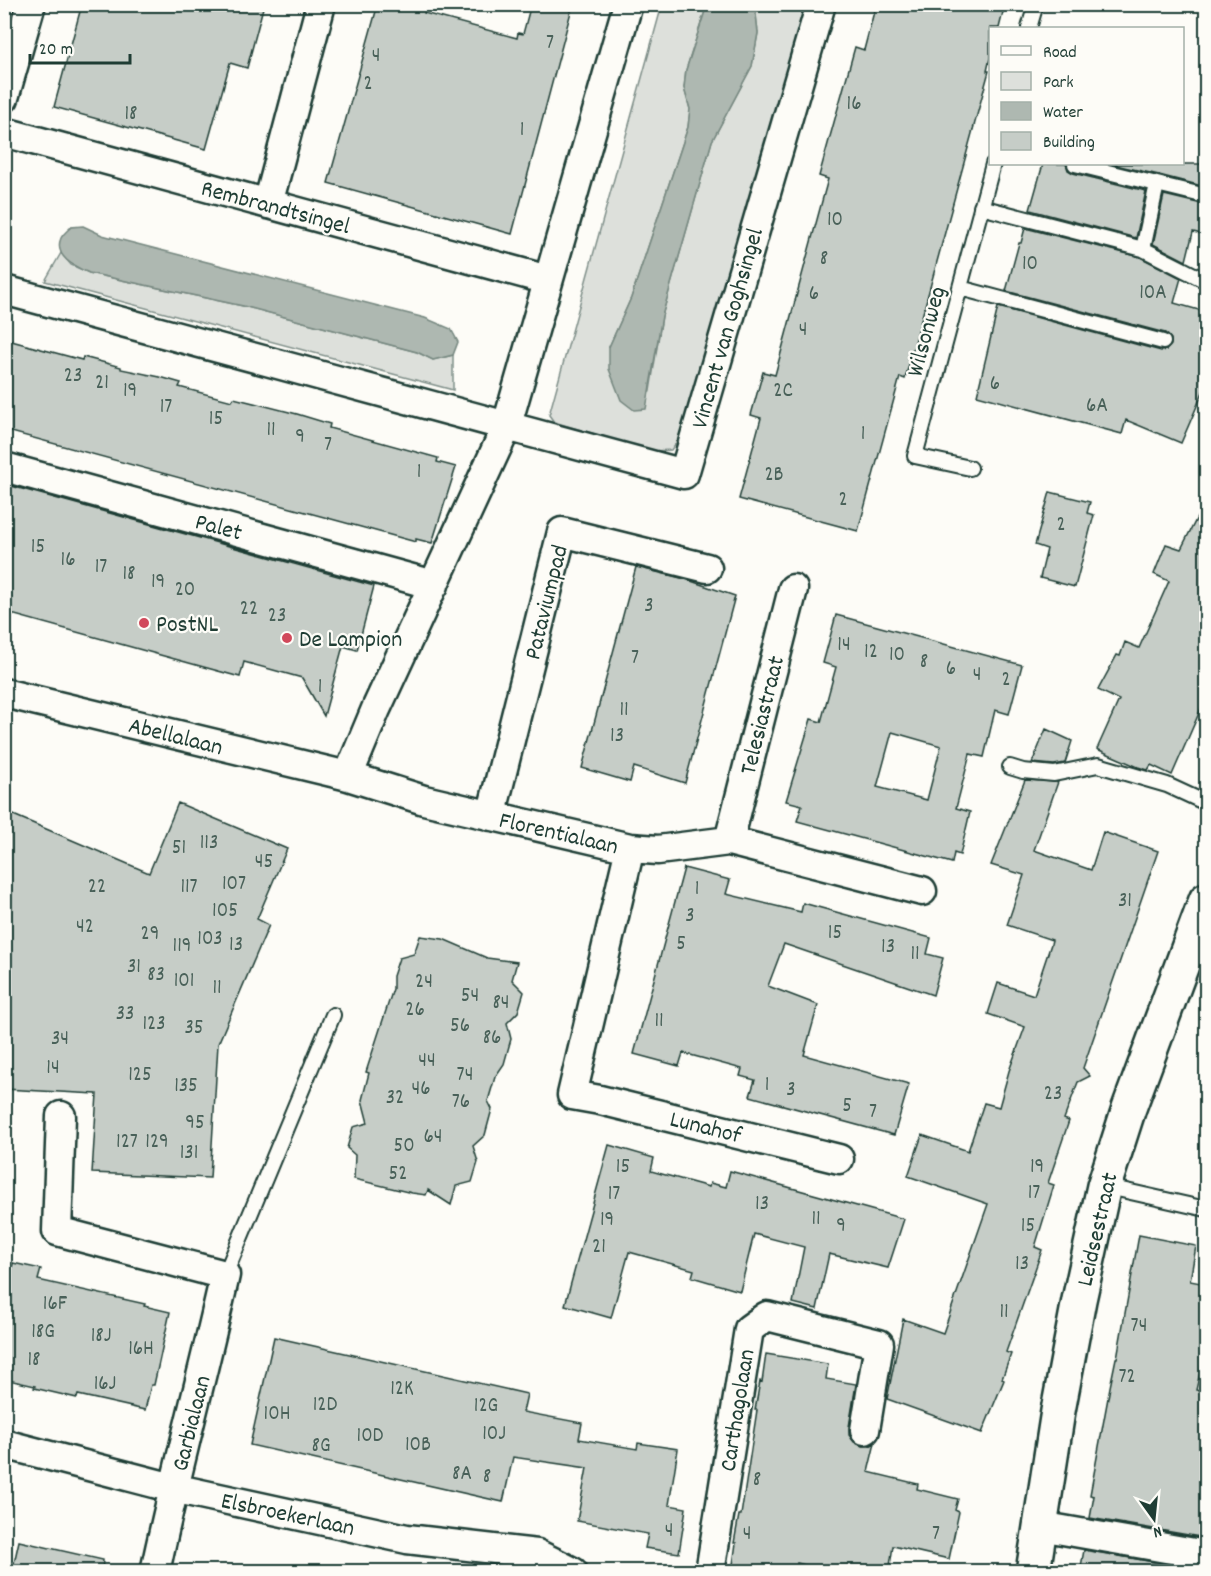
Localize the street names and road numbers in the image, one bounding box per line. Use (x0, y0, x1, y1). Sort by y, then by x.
street label: Rembrandtsingel (197, 173, 354, 245)
street label: Vincent van Goghsingel (684, 224, 774, 433)
street label: Wilsonweg (900, 283, 956, 381)
street label: Palet (191, 506, 246, 551)
street label: Pataviumpad (517, 542, 579, 664)
street label: Telesiastraat (733, 653, 795, 779)
street label: Abellalaan (125, 710, 226, 766)
street label: Florentialaan (495, 805, 621, 865)
street label: Lunahof (666, 1104, 745, 1154)
street label: Leidsestraat (1069, 1169, 1129, 1290)
street label: Carthagolaan (713, 1347, 765, 1474)
street label: Garbialaan (165, 1372, 221, 1475)
street label: Elsbroekerlaan (217, 1485, 357, 1547)

